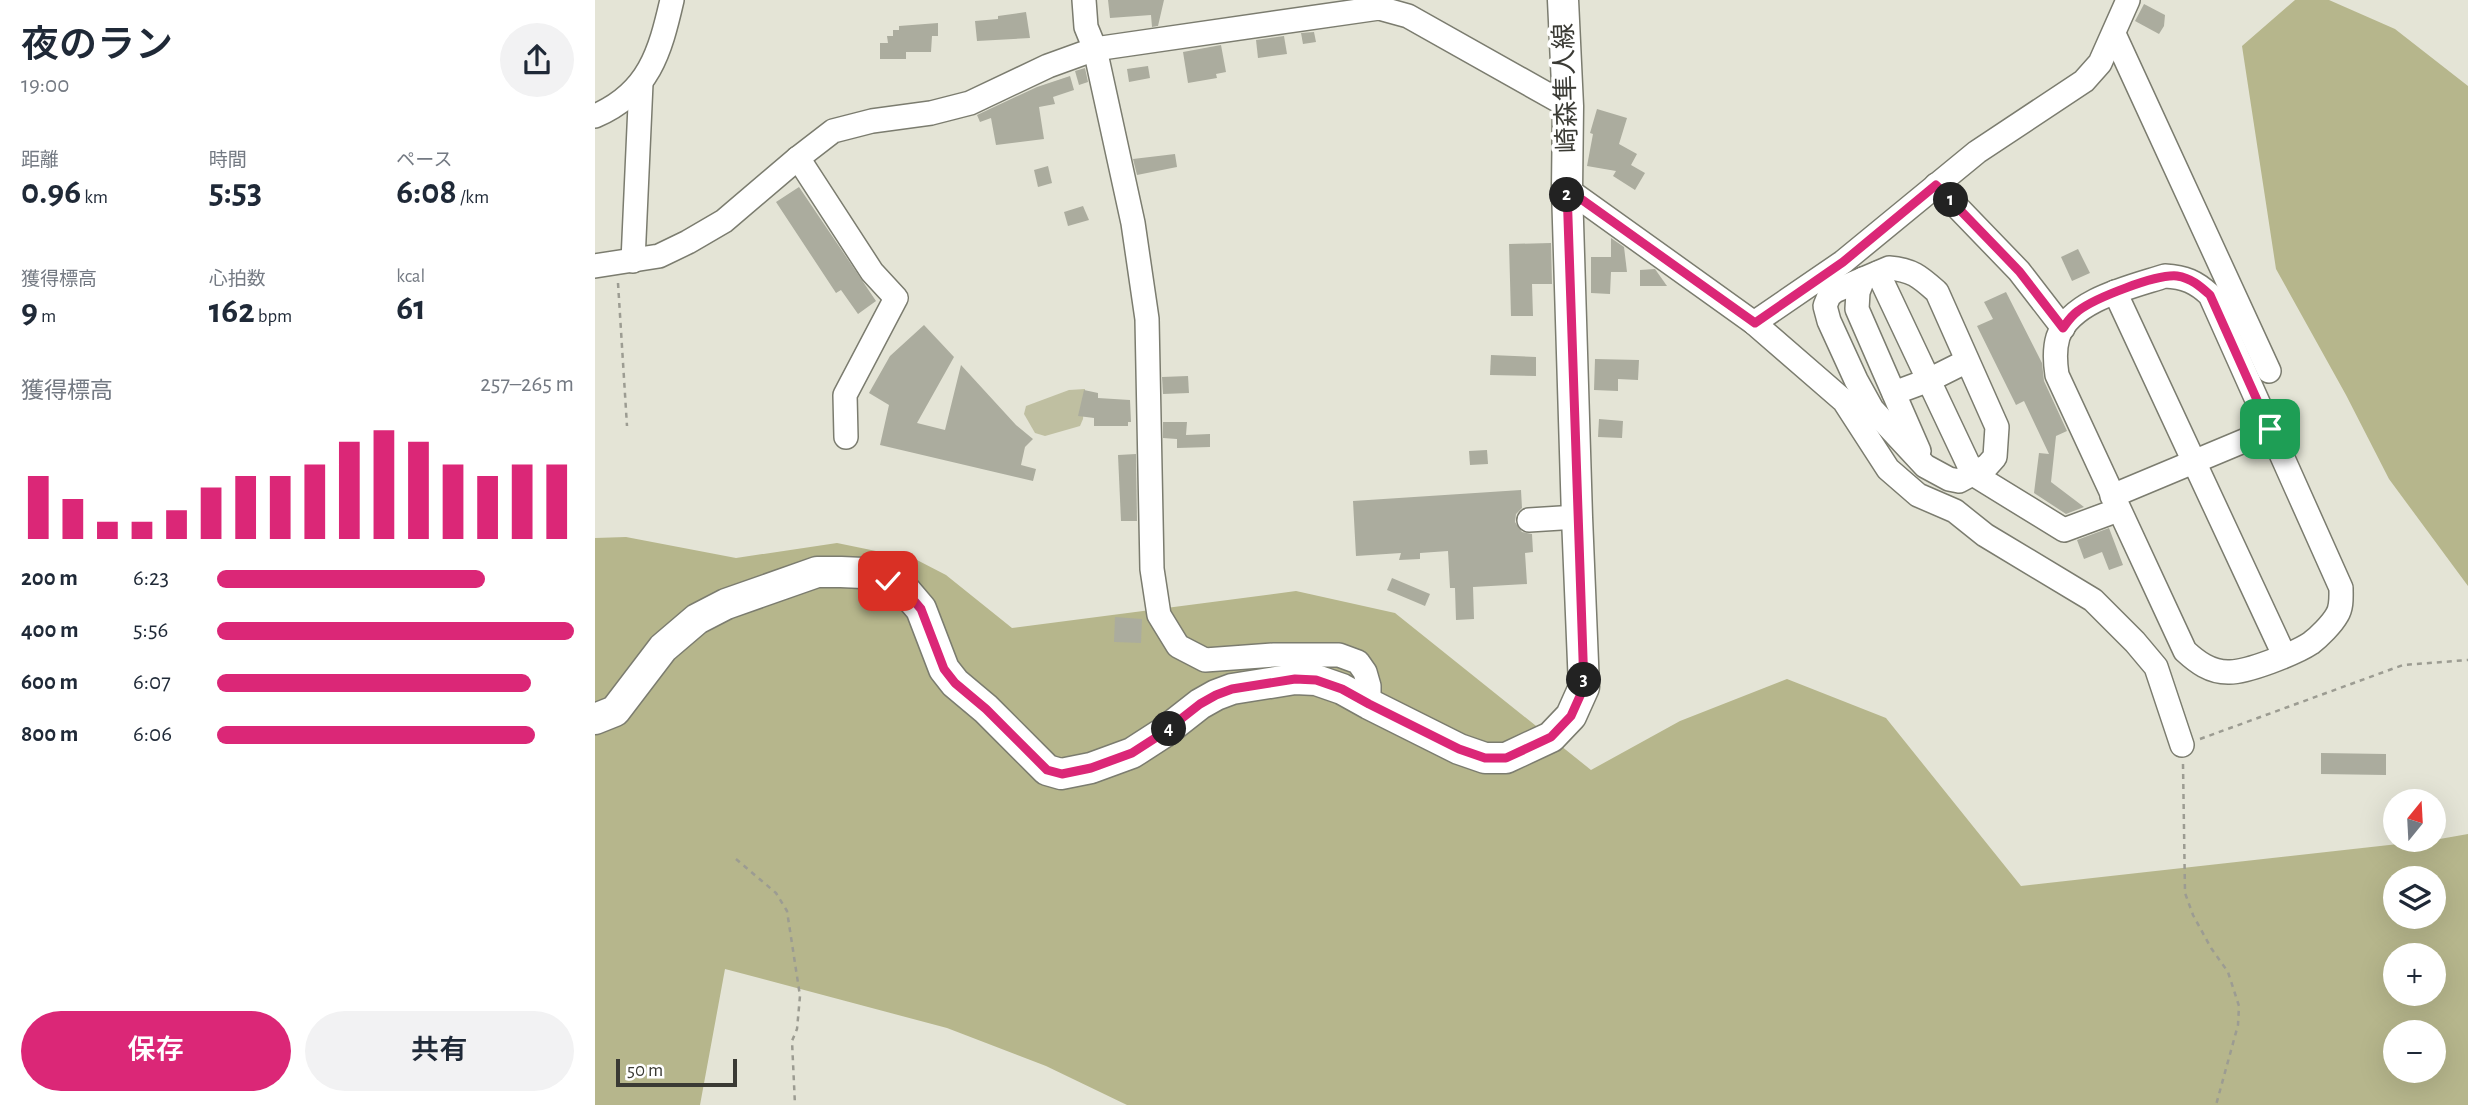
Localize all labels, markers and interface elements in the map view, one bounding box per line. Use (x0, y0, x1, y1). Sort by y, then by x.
button: share (500, 23, 574, 97)
street label: 崎森隼人線 (1550, 23, 1581, 153)
text: 夜のラン (21, 27, 173, 65)
text: 19:00 (21, 74, 69, 97)
text: 距離 (21, 151, 59, 170)
text: 時間 (209, 151, 247, 170)
text: ペース (396, 151, 452, 170)
text: 0.96 (21, 175, 81, 210)
text: 5:53 (209, 175, 262, 210)
text: 6:08 (396, 175, 457, 210)
pin: 2 (1549, 178, 1585, 212)
pin: 1 (1933, 182, 1969, 218)
text: 2 (1562, 185, 1571, 204)
text: km (81, 188, 108, 207)
text: /km (457, 188, 489, 207)
text: 1 (1947, 190, 1954, 209)
text: kcal (396, 267, 425, 286)
text: 獲得標高 (21, 270, 97, 289)
text: 心拍数 (209, 270, 266, 289)
text: 61 (396, 291, 426, 326)
text: 9 (21, 294, 38, 329)
text: 162 (209, 294, 255, 329)
text: m (38, 307, 56, 326)
text: bpm (255, 307, 292, 326)
text: 257–265 m (480, 373, 574, 396)
text: 獲得標高 (21, 380, 113, 403)
pin (2240, 399, 2300, 459)
icon: arrive (2251, 410, 2289, 448)
pin (858, 551, 918, 611)
icon: check (869, 562, 907, 600)
text: 200 m (21, 567, 78, 590)
text: 6:23 (133, 567, 169, 590)
text: 400 m (21, 619, 79, 642)
text: 5:56 (133, 619, 168, 642)
pin: 3 (1567, 662, 1601, 698)
text: 3 (1579, 670, 1588, 689)
text: 600 m (21, 671, 78, 694)
text: 6:07 (133, 671, 171, 694)
pin: 4 (1151, 712, 1187, 746)
text: 4 (1164, 719, 1173, 738)
text: 800 m (21, 723, 78, 746)
text: 6:06 (133, 723, 172, 746)
north arrow (2383, 789, 2447, 852)
map controls (2383, 789, 2446, 1083)
button: layers (2383, 866, 2446, 929)
button: + (2383, 943, 2446, 1006)
button: 保存 (21, 1011, 291, 1091)
button: 共有 (305, 1011, 574, 1091)
button: − (2383, 1020, 2446, 1083)
scale bar (616, 1056, 737, 1088)
text: 50 m (627, 1061, 663, 1080)

